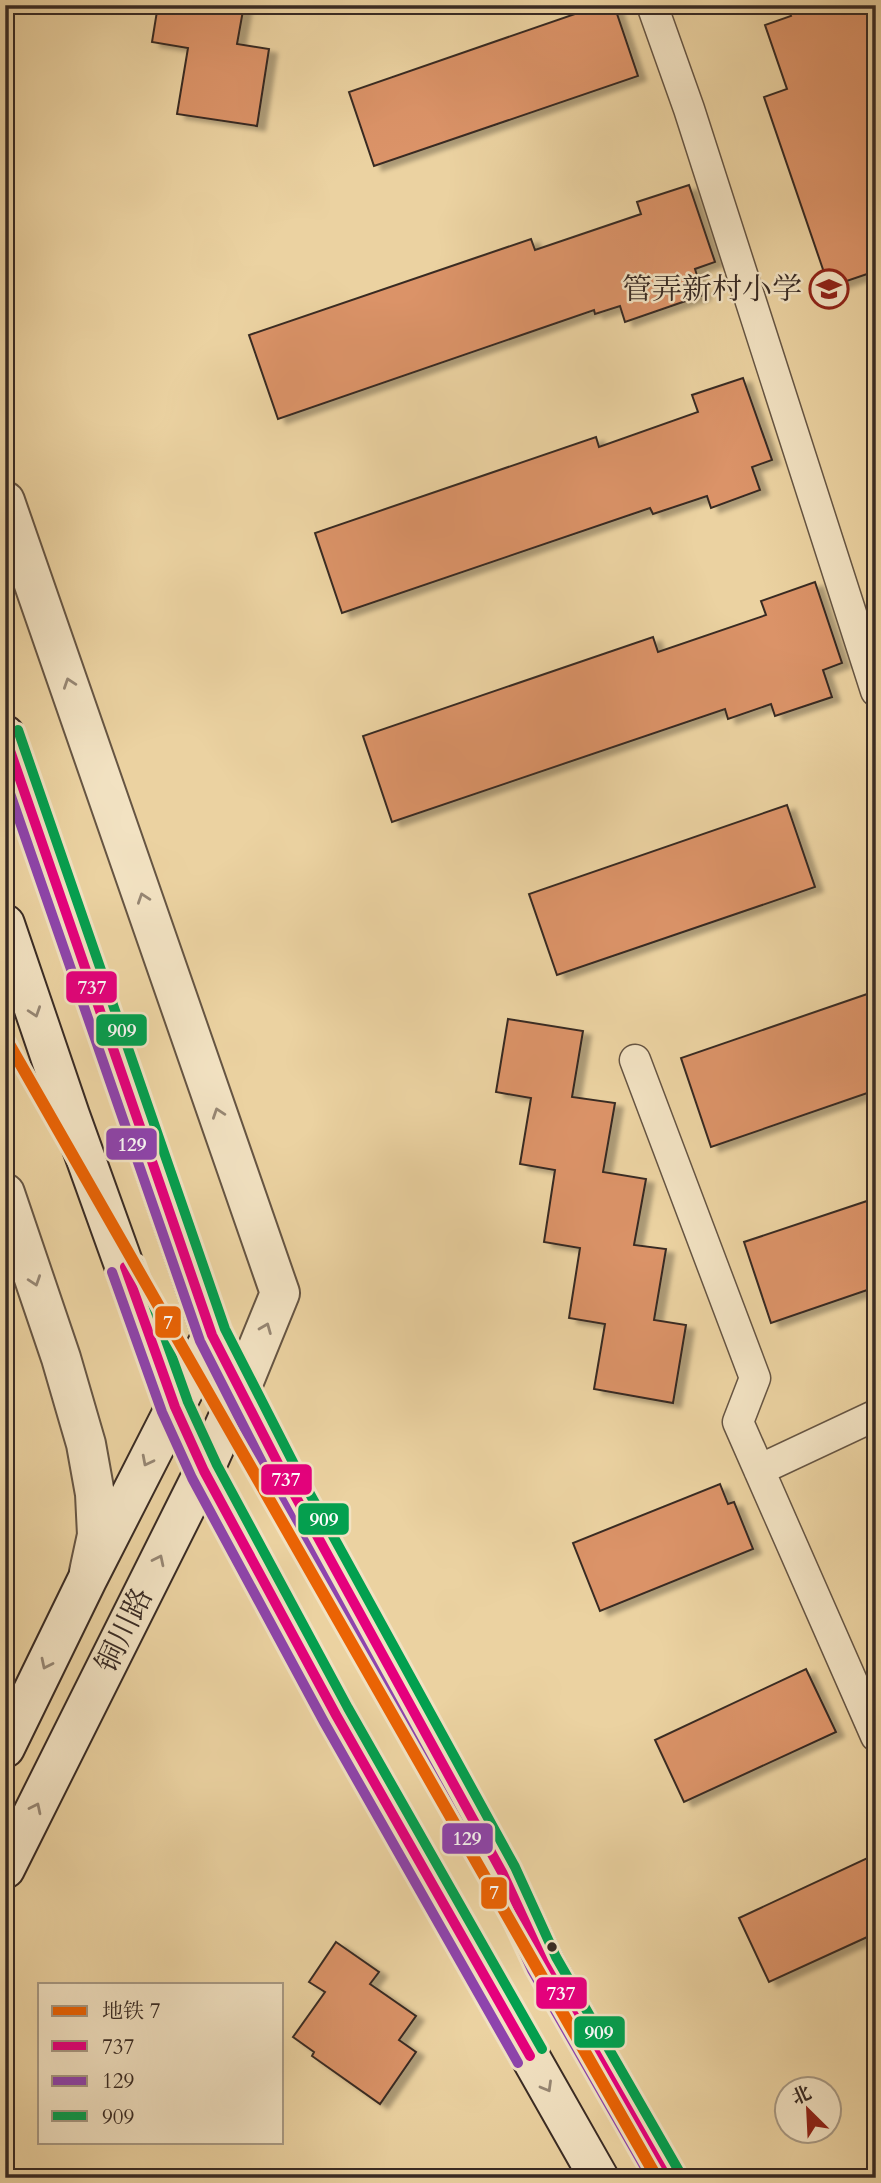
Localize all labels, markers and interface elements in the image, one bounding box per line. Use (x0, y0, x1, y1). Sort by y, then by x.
school or university icon: 管弄新村小学 (808, 268, 850, 310)
place label: 管弄新村小学 (622, 269, 802, 310)
one-way arrow (63, 678, 77, 690)
one-way arrow (137, 893, 151, 905)
line badge: 737 (65, 970, 118, 1004)
text: 737 (77, 975, 107, 1001)
one-way arrow (27, 1005, 41, 1017)
line badge: 909 (95, 1013, 148, 1047)
text: 909 (107, 1018, 137, 1044)
one-way arrow (212, 1108, 226, 1120)
line badge: 129 (105, 1127, 158, 1161)
text: 129 (117, 1132, 147, 1158)
one-way arrow (27, 1275, 41, 1287)
line badge: 7 (154, 1305, 182, 1339)
text: 7 (163, 1310, 173, 1336)
one-way arrow (257, 1322, 271, 1334)
one-way arrow (142, 1454, 156, 1466)
line badge: 737 (260, 1463, 313, 1496)
text: 737 (271, 1467, 301, 1493)
line badge: 909 (297, 1502, 350, 1536)
text: 909 (309, 1507, 339, 1533)
one-way arrow (151, 1555, 165, 1567)
street label: 铜川路 (86, 1581, 163, 1680)
one-way arrow (40, 1657, 54, 1669)
one-way arrow (27, 1803, 41, 1815)
line badge: 129 (441, 1822, 494, 1855)
text: 129 (452, 1826, 482, 1852)
line badge: 7 (480, 1876, 508, 1910)
text: 7 (489, 1880, 499, 1906)
unlabelled marker (545, 1940, 559, 1954)
line badge: 737 (535, 1976, 588, 2010)
text: 737 (546, 1981, 576, 2007)
legend (38, 1983, 284, 2144)
text: 地铁 7 (102, 1997, 161, 2026)
line badge: 909 (573, 2015, 626, 2049)
text: 909 (584, 2020, 614, 2046)
text: 737 (102, 2033, 135, 2062)
text: 129 (102, 2067, 135, 2096)
north arrow (772, 2074, 842, 2144)
one-way arrow (539, 2079, 552, 2092)
text: 北 (788, 2080, 815, 2111)
text: 909 (102, 2103, 135, 2132)

